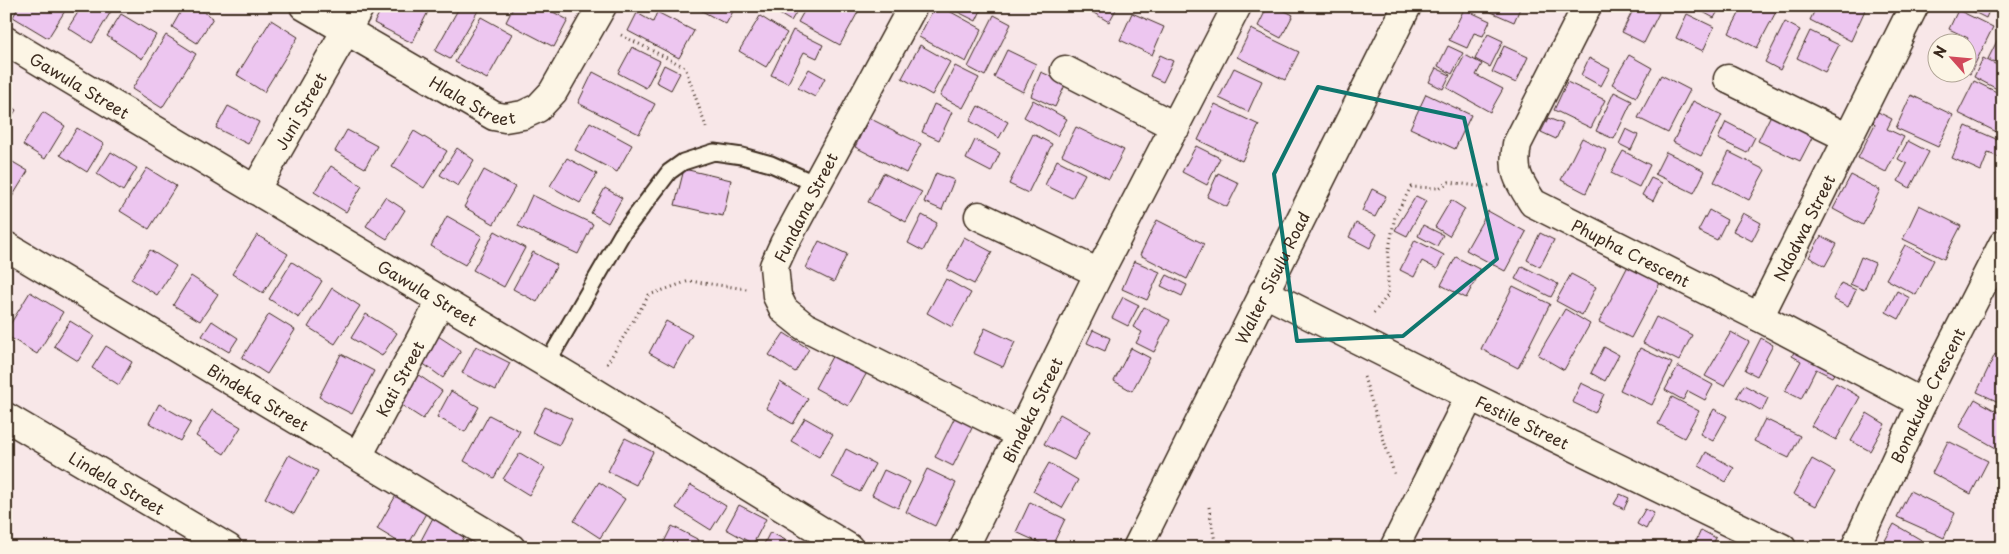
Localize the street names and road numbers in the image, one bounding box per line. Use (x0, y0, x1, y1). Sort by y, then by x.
street label: Gawula Street (26, 46, 135, 124)
street label: Juni Street (268, 67, 332, 154)
street label: Hlala Street (425, 69, 518, 130)
street label: Fundana Street (767, 148, 843, 266)
street label: Ndodwa Street (1767, 170, 1841, 285)
street label: Walter Sisulu Road (1228, 207, 1315, 348)
street label: Phupha Crescent (1568, 213, 1695, 293)
street label: Gawula Street (373, 254, 482, 332)
street label: Bonakude Crescent (1884, 323, 1971, 467)
street label: Kati Street (369, 336, 430, 420)
street label: Bindeka Street (996, 353, 1068, 466)
street label: Bindeka Street (203, 357, 314, 437)
street label: Festile Street (1472, 389, 1573, 454)
street label: Lindela Street (65, 445, 170, 520)

